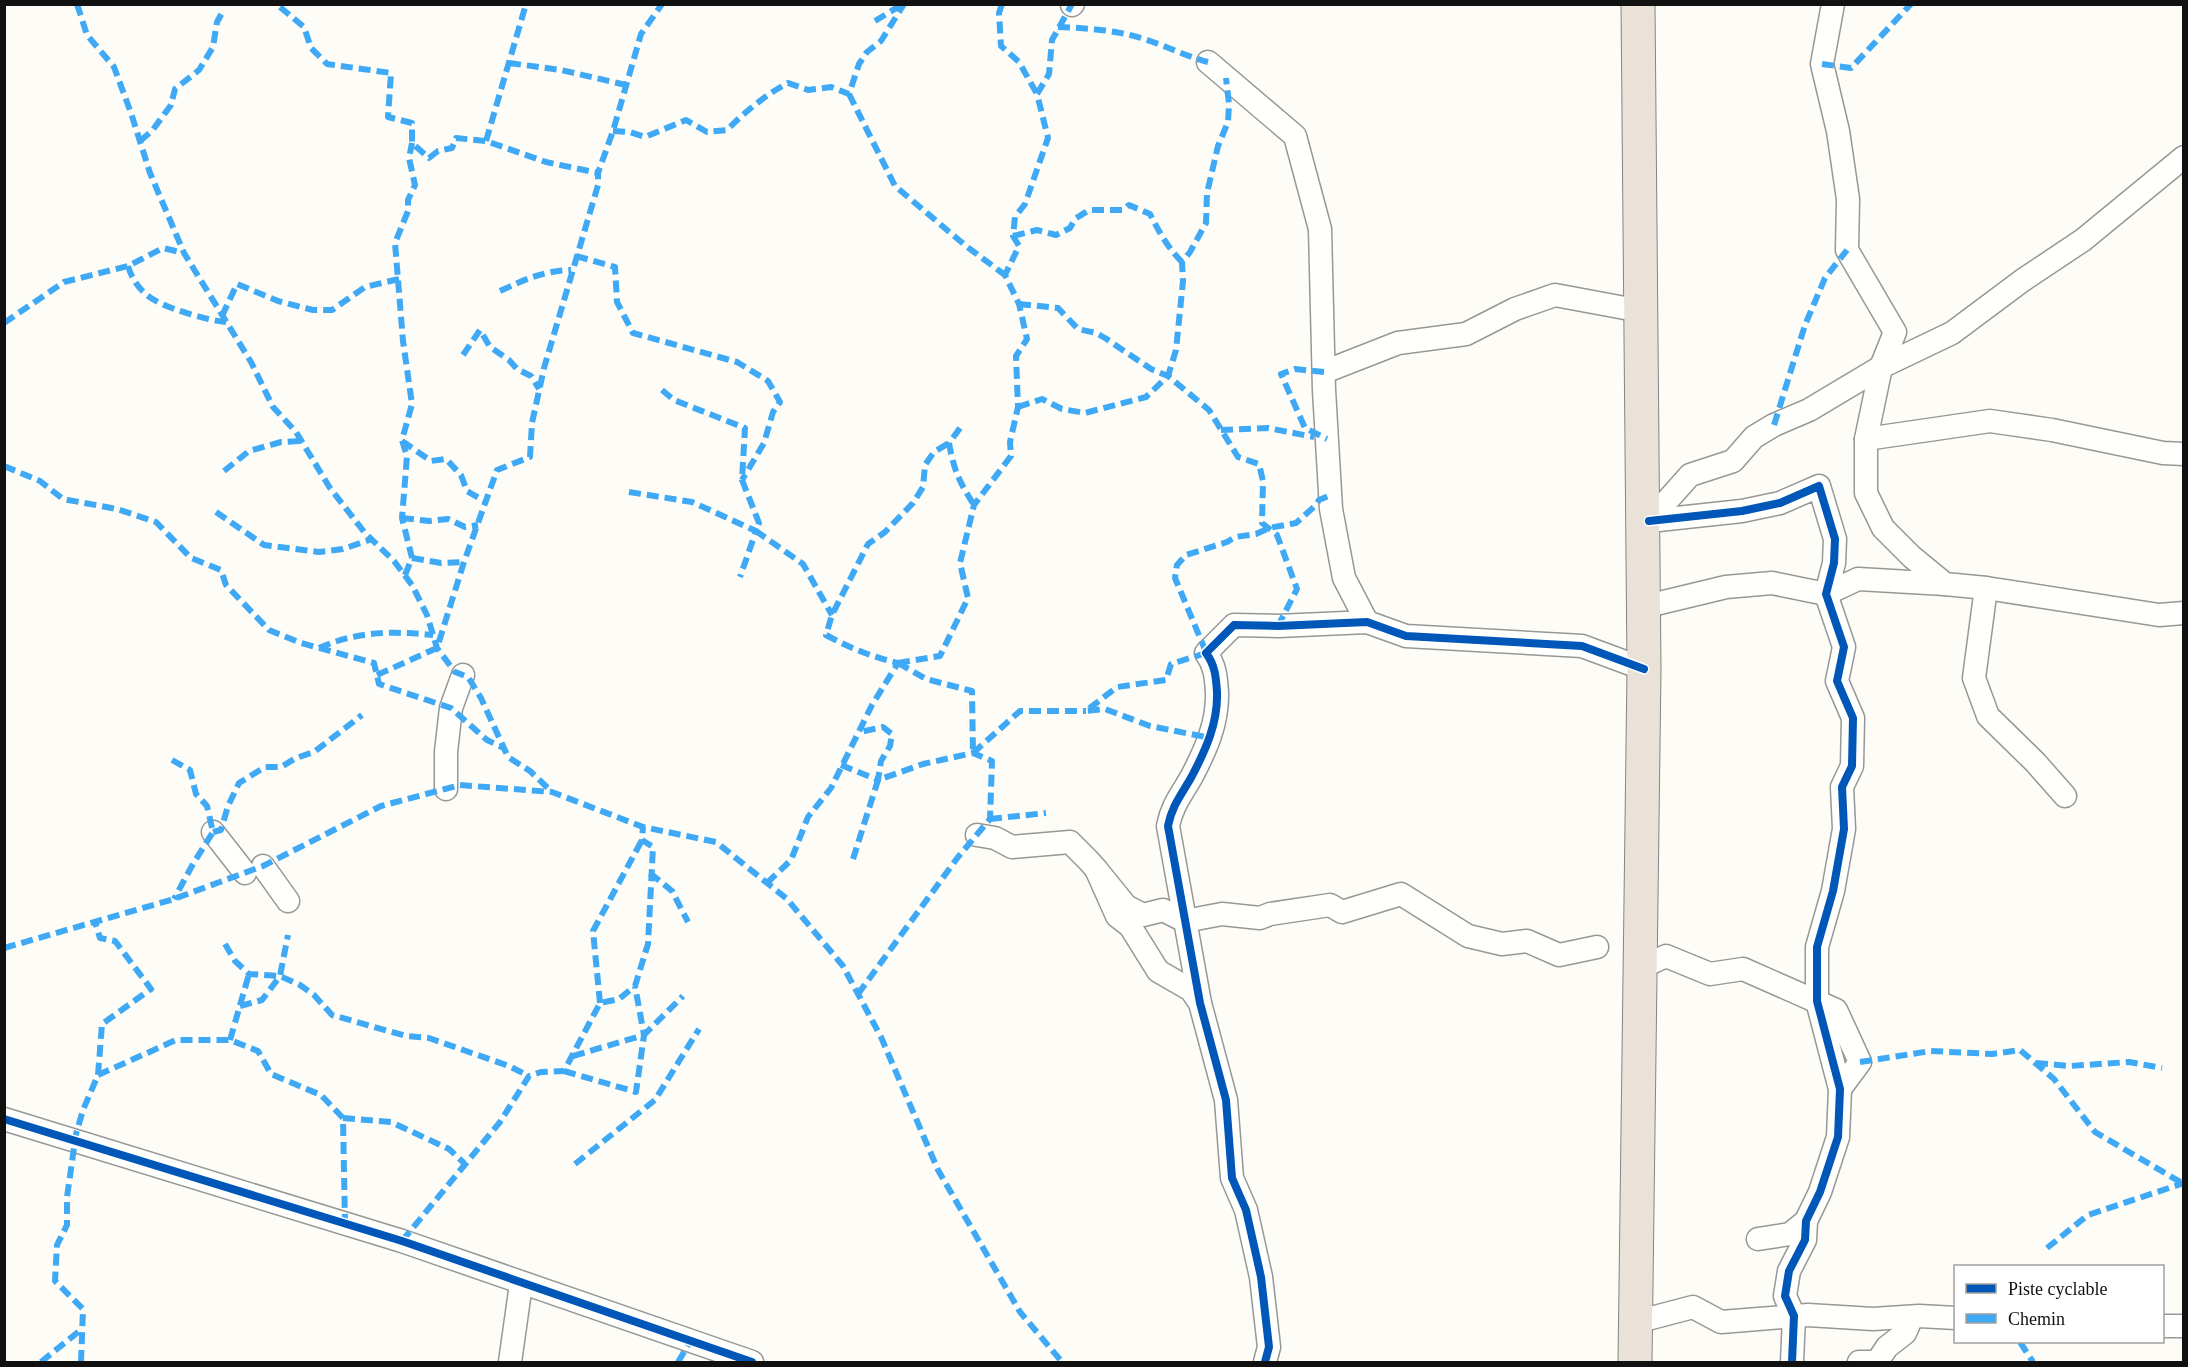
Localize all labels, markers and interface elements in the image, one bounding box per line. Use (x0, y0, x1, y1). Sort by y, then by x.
legend (1954, 1265, 2164, 1343)
text: Piste cyclable (2008, 1279, 2107, 1299)
text: Chemin (2008, 1309, 2065, 1329)

